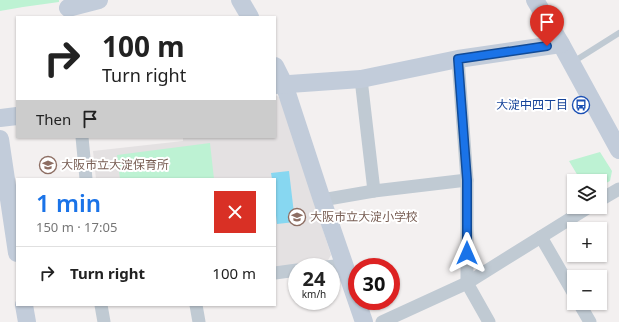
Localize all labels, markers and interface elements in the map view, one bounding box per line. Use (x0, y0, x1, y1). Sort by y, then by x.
pin (530, 5, 564, 46)
icon: arrive (536, 11, 558, 33)
text: 100 m (102, 27, 185, 65)
icon: right (36, 32, 88, 84)
text: Turn right (102, 63, 186, 87)
bus stop icon: 大淀中四丁目 (571, 95, 591, 115)
place label: 大淀中四丁目 (496, 96, 568, 113)
icon: arrive (79, 108, 101, 130)
text: Then (36, 109, 71, 129)
school or university icon: 大阪市立大淀保育所 (38, 155, 58, 175)
place label: 大阪市立大淀保育所 (61, 156, 169, 173)
map controls (567, 174, 607, 310)
button: layers (567, 174, 607, 214)
text: 1 min (36, 186, 101, 219)
button: close (214, 191, 256, 233)
school or university icon: 大阪市立大淀小学校 (287, 207, 307, 227)
place label: 大阪市立大淀小学校 (310, 208, 418, 225)
text: 150 m · 17:05 (36, 218, 117, 236)
button: + (567, 222, 607, 262)
position arrow (446, 232, 488, 274)
speed limit sign: 30 (348, 258, 400, 310)
icon: right (36, 262, 58, 284)
text: Turn right (70, 263, 145, 283)
text: 100 m (212, 263, 256, 283)
text: 24 (303, 265, 325, 292)
button: − (567, 270, 607, 310)
text: km/h (302, 287, 326, 301)

